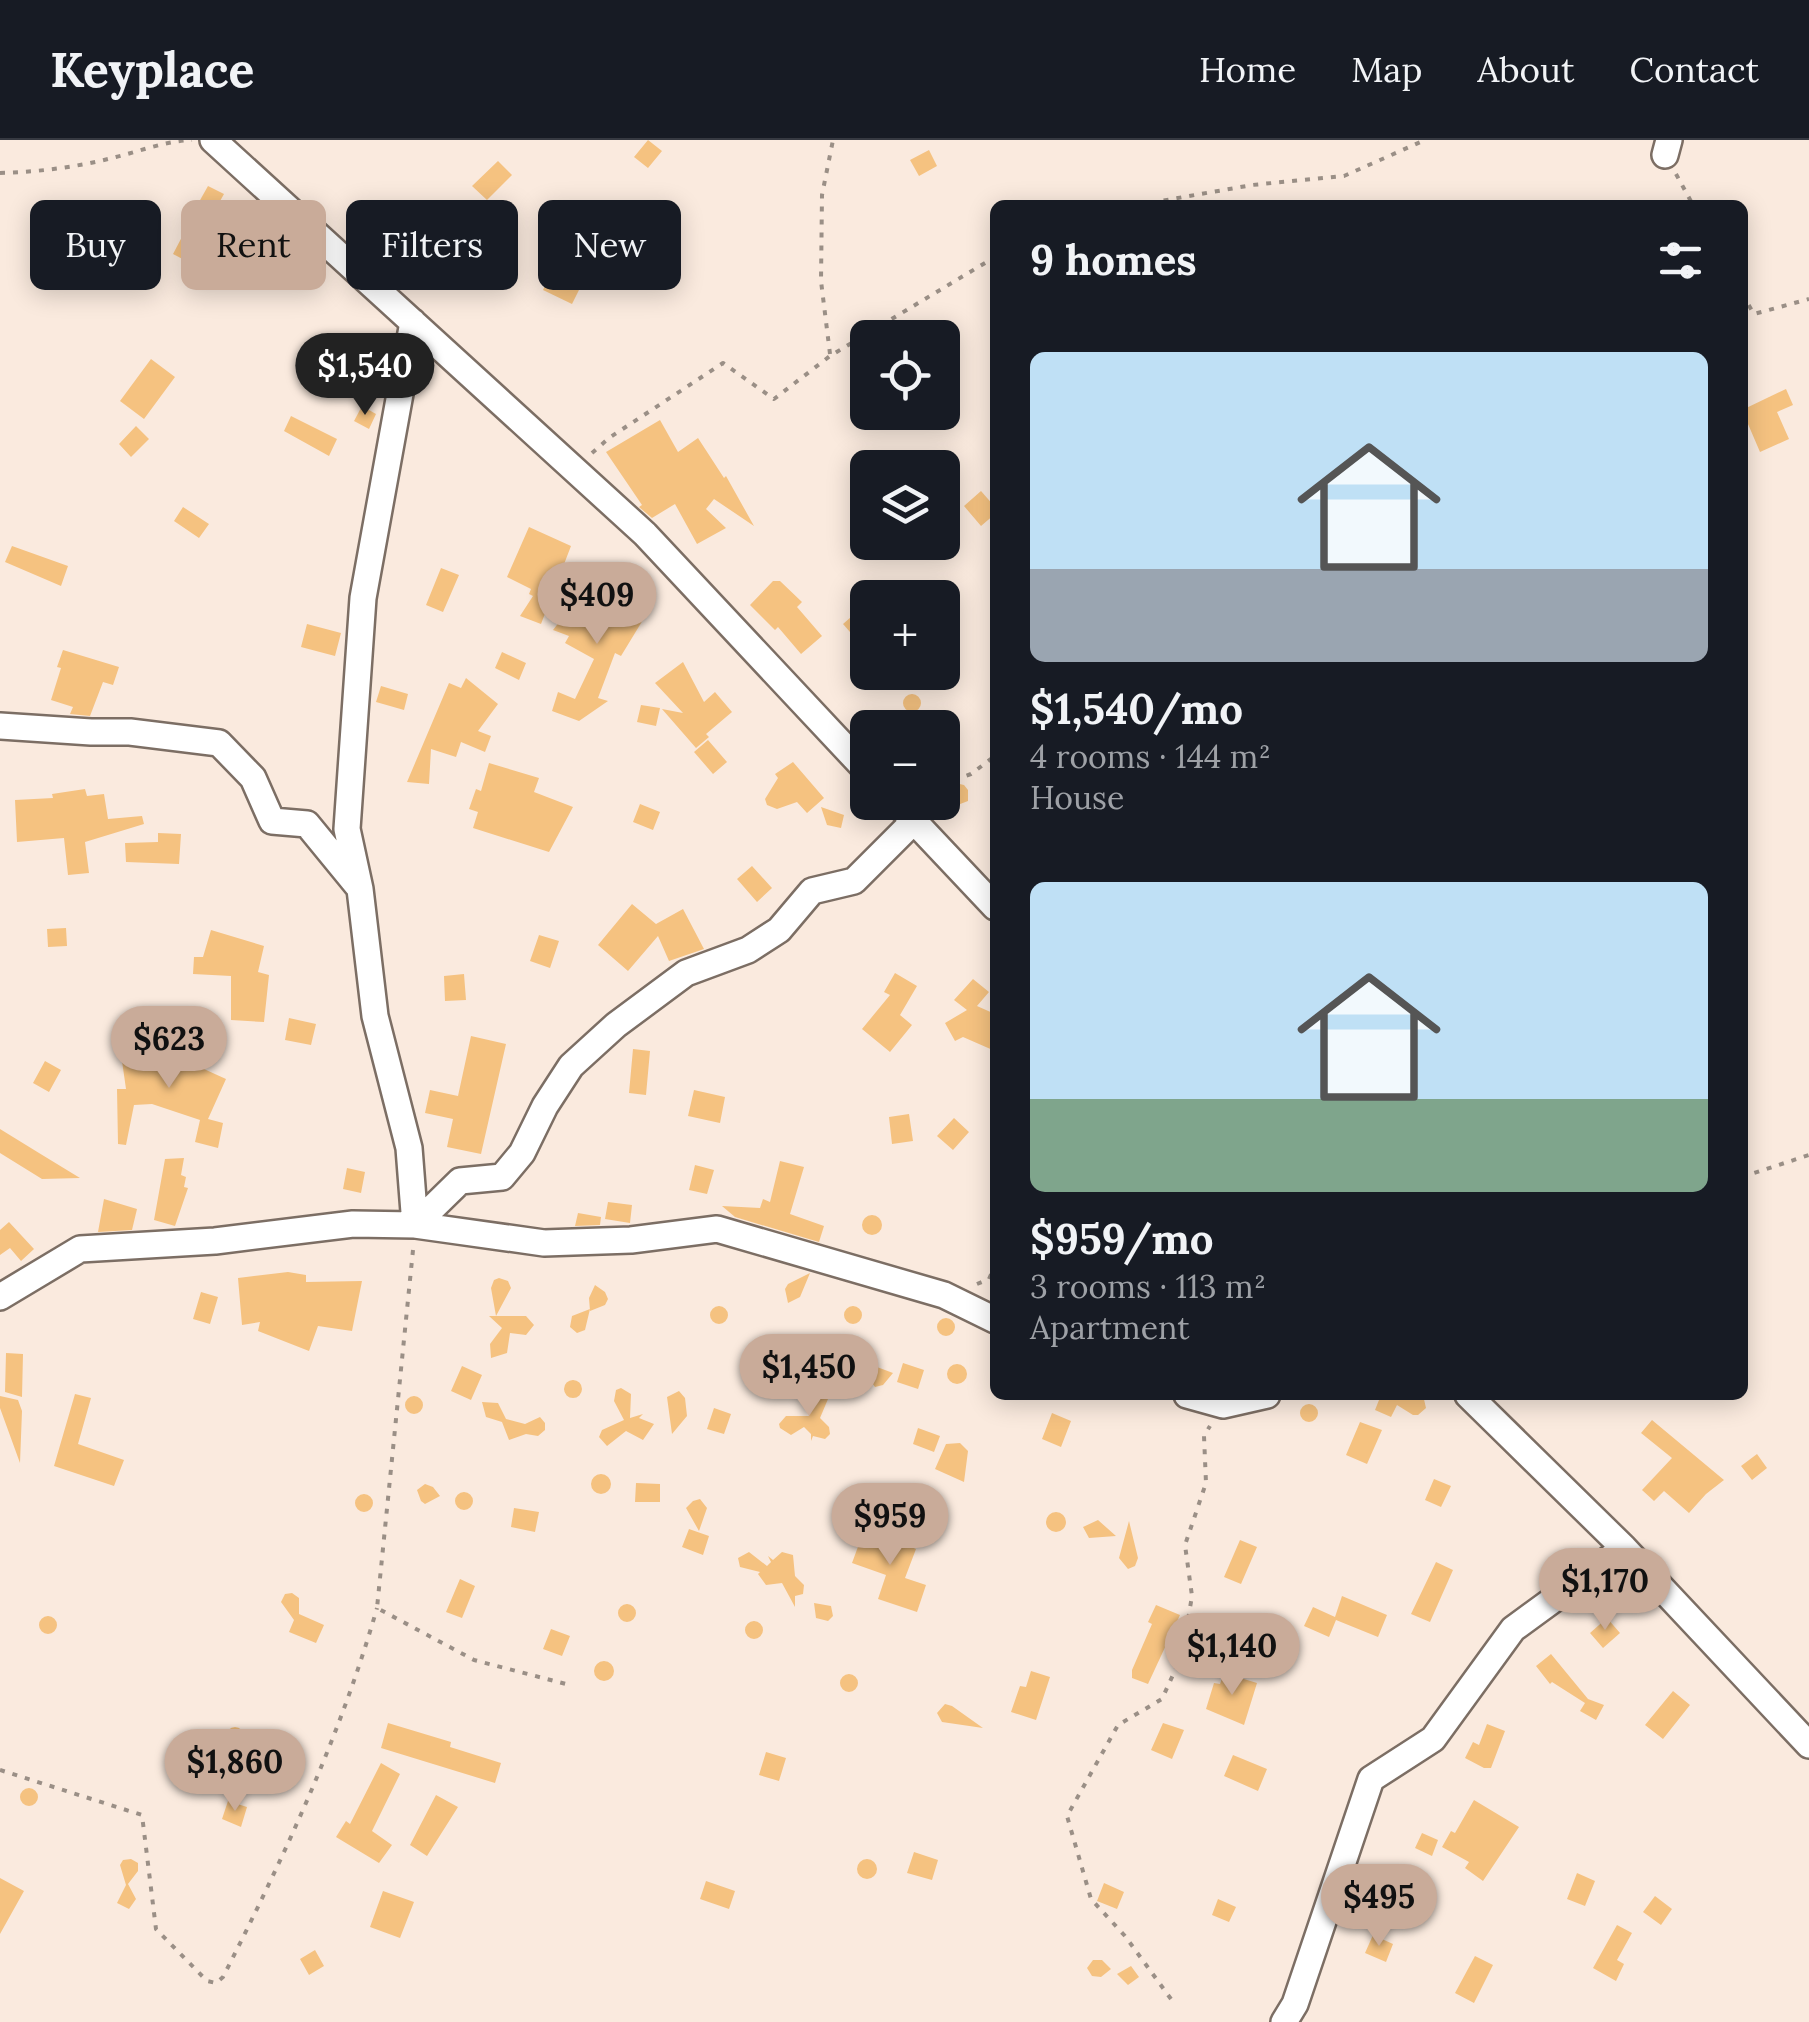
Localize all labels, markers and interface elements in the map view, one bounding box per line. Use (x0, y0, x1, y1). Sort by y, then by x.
text: Keyplace (50, 39, 254, 100)
text: Home (1199, 47, 1296, 92)
text: Map (1351, 47, 1422, 92)
text: About (1477, 47, 1575, 92)
text: Contact (1630, 47, 1759, 92)
chip: Buy (30, 200, 161, 290)
chip: Rent (181, 200, 326, 290)
chip: Filters (346, 200, 518, 290)
chip: New (538, 200, 681, 290)
text: 9 homes (1030, 233, 1197, 287)
icon: filters (1653, 233, 1708, 288)
map controls (850, 320, 960, 820)
button: locate (850, 320, 960, 430)
pin: $1,540 (284, 333, 446, 418)
text: $1,540 (317, 345, 413, 386)
icon: home (1279, 417, 1459, 597)
button: layers (850, 450, 960, 560)
pin: $409 (538, 562, 656, 647)
text: $409 (559, 574, 635, 615)
button: + (850, 580, 960, 690)
text: $1,540/mo (1030, 682, 1243, 736)
button: − (850, 710, 960, 820)
text: 4 rooms · 144 m² (1030, 736, 1271, 777)
text: House (1030, 777, 1124, 818)
icon: home (1279, 947, 1459, 1127)
pin: $623 (110, 1006, 228, 1091)
text: $623 (133, 1018, 205, 1059)
text: $959/mo (1030, 1212, 1214, 1266)
text: 3 rooms · 113 m² (1030, 1266, 1266, 1307)
text: Apartment (1030, 1307, 1190, 1348)
pin: $1,450 (728, 1334, 890, 1419)
text: $1,450 (762, 1346, 856, 1387)
pin: $959 (831, 1483, 949, 1568)
text: $959 (854, 1495, 926, 1536)
pin: $1,170 (1524, 1548, 1686, 1633)
text: $1,170 (1561, 1560, 1649, 1601)
pin: $1,140 (1151, 1613, 1313, 1698)
text: $1,140 (1187, 1625, 1277, 1666)
pin: $1,860 (154, 1729, 316, 1814)
text: $1,860 (187, 1741, 283, 1782)
pin: $495 (1320, 1864, 1438, 1949)
text: $495 (1343, 1876, 1415, 1917)

